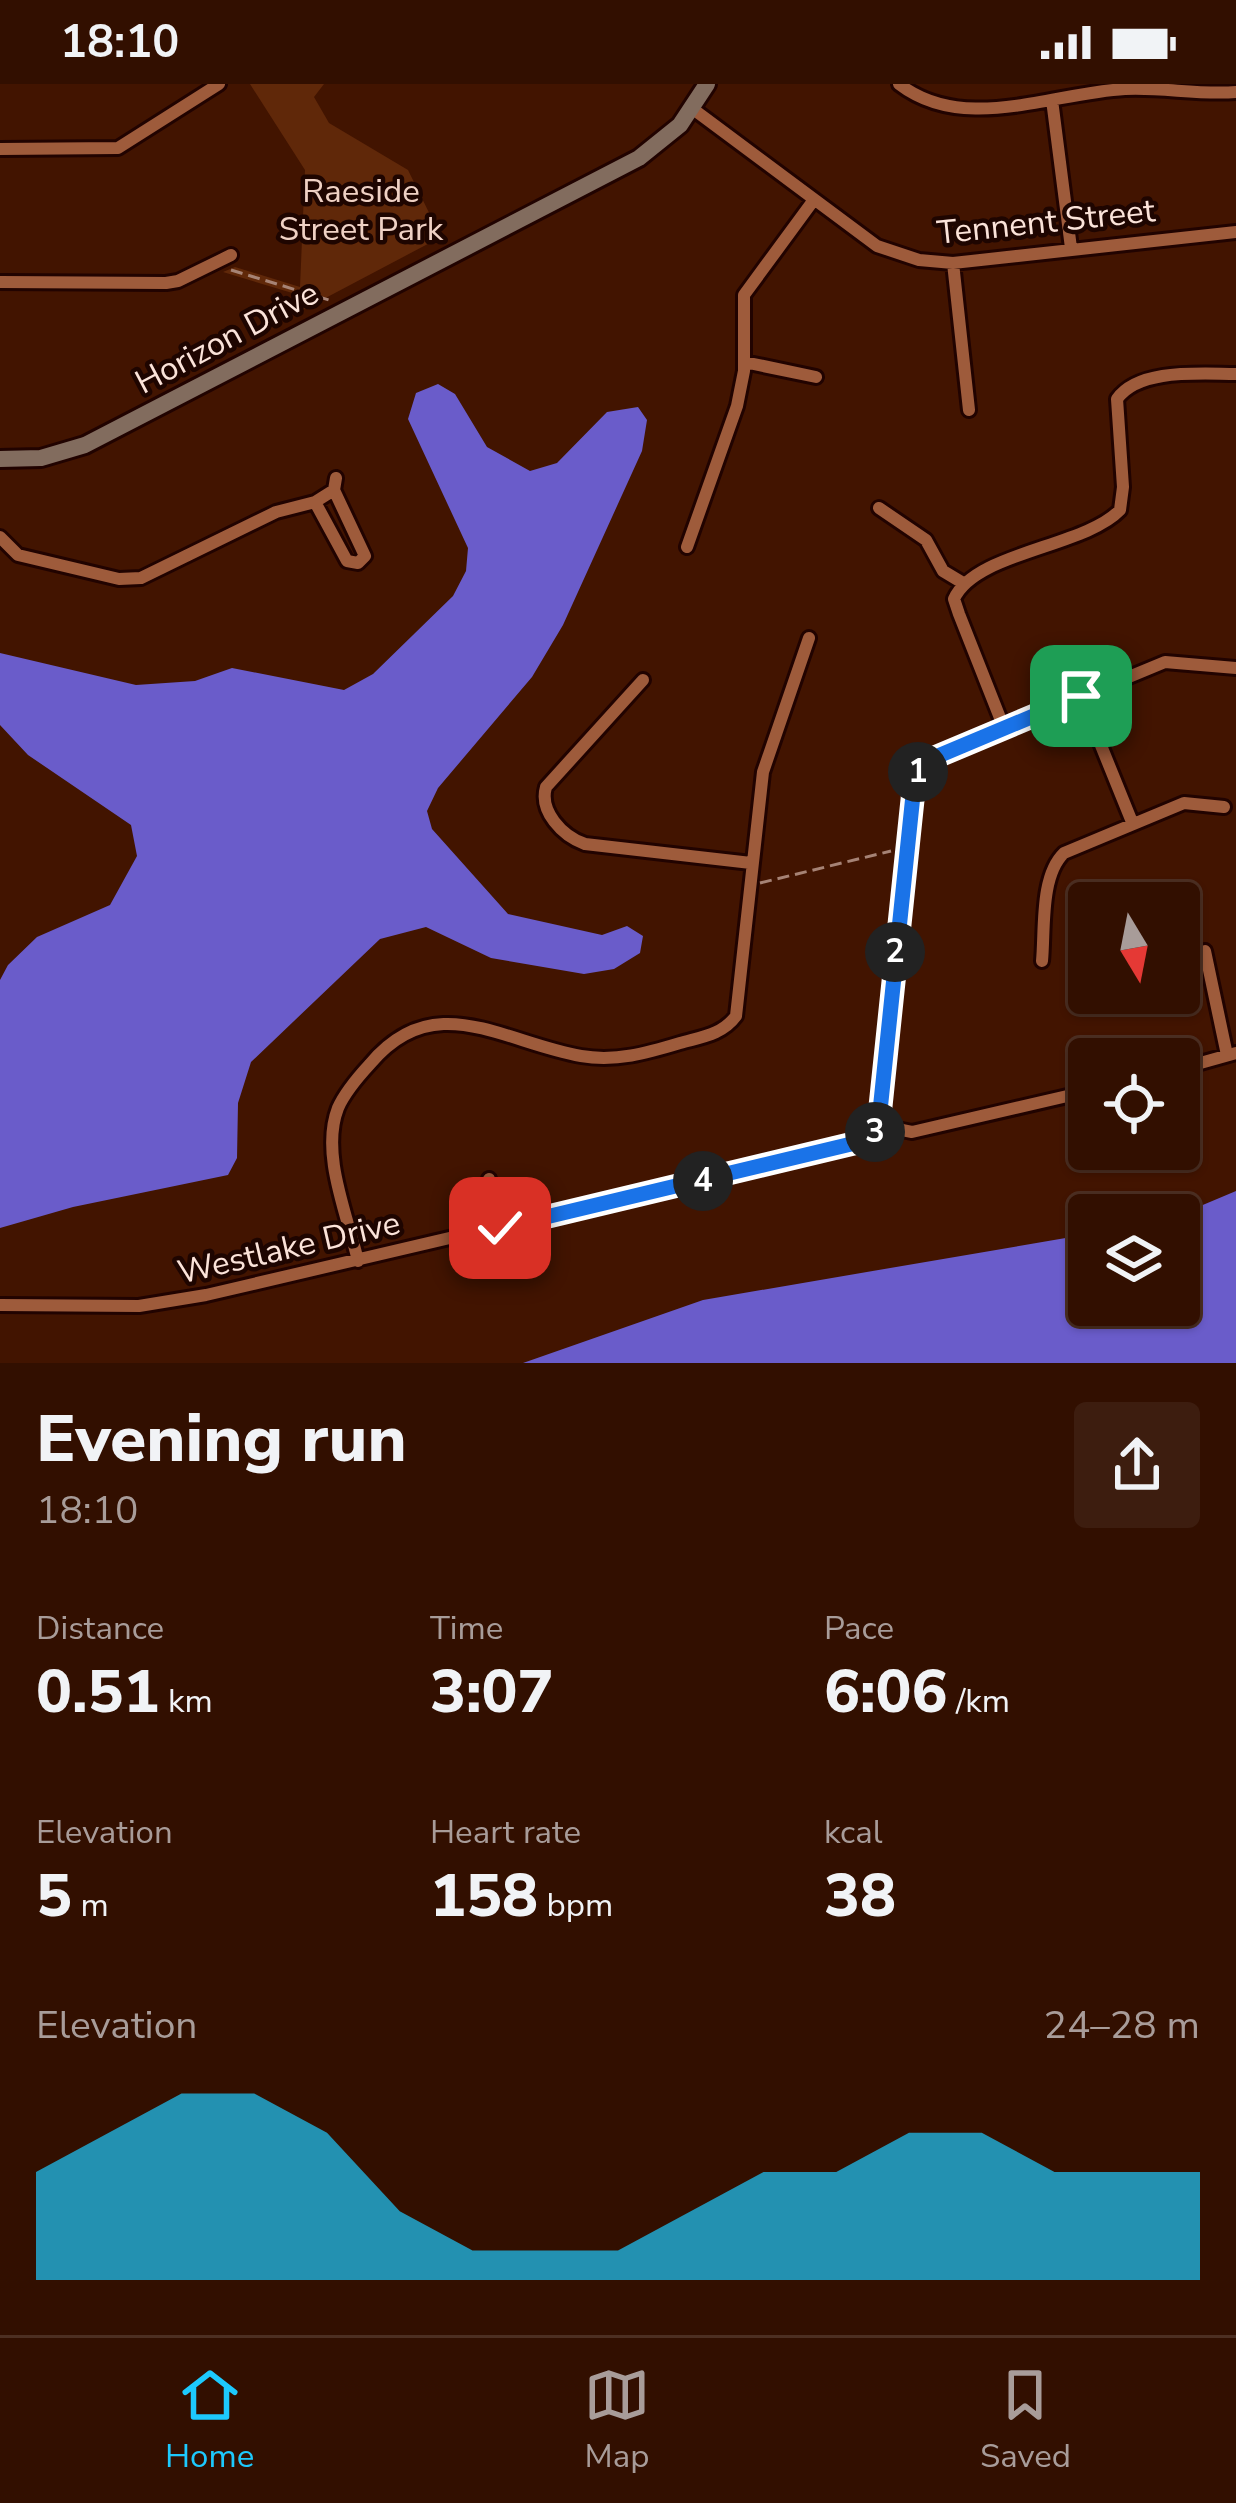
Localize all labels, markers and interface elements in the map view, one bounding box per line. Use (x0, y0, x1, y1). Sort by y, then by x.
text: 18:10 (60, 12, 179, 73)
park label: Raeside Street Park (279, 169, 444, 252)
street label: Tennent Street (935, 188, 1158, 256)
street label: Horizon Drive (127, 271, 327, 405)
pin (1030, 645, 1132, 747)
icon: arrive (1048, 663, 1114, 729)
pin: 1 (888, 742, 948, 802)
text: 1 (908, 749, 928, 794)
north arrow (1068, 882, 1200, 1014)
map controls (1068, 882, 1200, 1326)
pin: 2 (865, 922, 925, 982)
text: 2 (885, 929, 905, 974)
button: locate (1068, 1038, 1200, 1170)
pin: 3 (845, 1102, 905, 1162)
text: 3 (865, 1109, 885, 1154)
pin: 4 (673, 1151, 733, 1211)
text: 4 (693, 1158, 713, 1203)
pin (449, 1177, 551, 1279)
button: layers (1068, 1194, 1200, 1326)
icon: check (467, 1195, 533, 1261)
street label: Westlake Drive (173, 1201, 405, 1295)
text: Evening run (36, 1394, 407, 1484)
button: share (1074, 1402, 1200, 1528)
text: 18:10 (36, 1484, 139, 1537)
text: Distance (36, 1606, 164, 1651)
text: Time (430, 1606, 503, 1651)
text: Pace (824, 1606, 894, 1651)
text: 0.51 (36, 1651, 160, 1733)
text: 3:07 (430, 1651, 554, 1733)
text: 6:06 (824, 1651, 948, 1733)
text: km (160, 1679, 213, 1724)
text: /km (948, 1679, 1010, 1724)
text: Elevation (36, 1810, 173, 1855)
text: Heart rate (430, 1810, 581, 1855)
text: kcal (824, 1810, 883, 1855)
text: 5 (36, 1855, 72, 1937)
text: 158 (430, 1855, 538, 1937)
text: 38 (824, 1855, 896, 1937)
text: m (72, 1883, 109, 1928)
text: bpm (538, 1883, 613, 1928)
text: Elevation (36, 1999, 197, 2052)
text: 24–28 m (1043, 1999, 1200, 2052)
tab: Home (165, 2362, 254, 2479)
tab: Map (584, 2362, 650, 2479)
tab: Saved (980, 2362, 1071, 2479)

